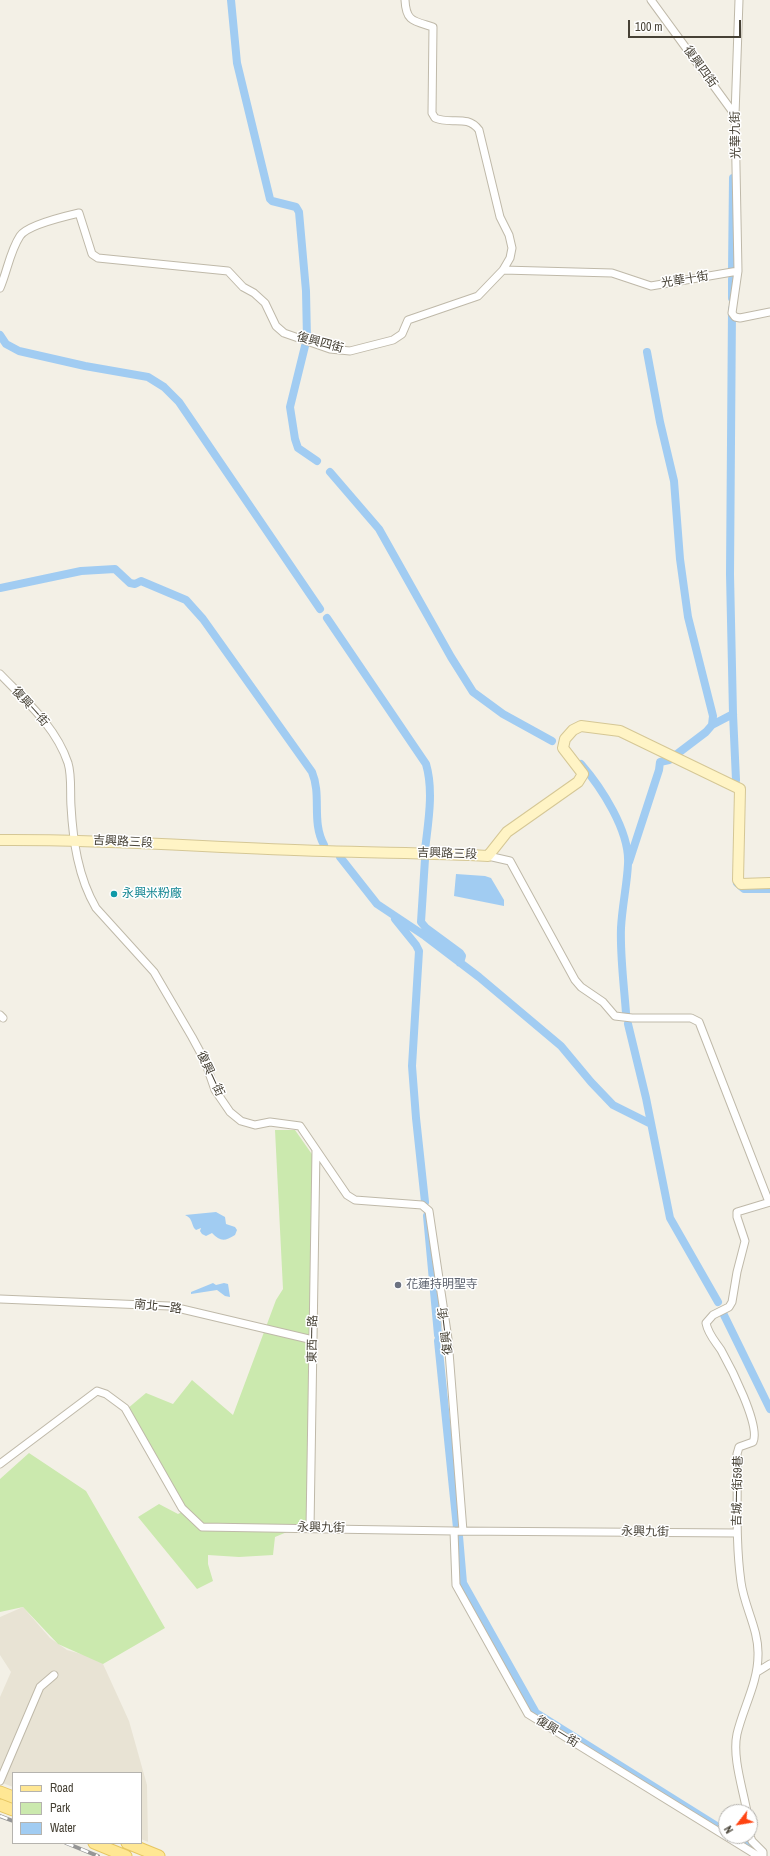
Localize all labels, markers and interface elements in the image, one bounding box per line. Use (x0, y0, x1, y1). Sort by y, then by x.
scale bar (630, 12, 743, 38)
text: 100 m (635, 19, 662, 35)
street label: 復興四街 (680, 43, 720, 91)
street label: 光華九街 (728, 111, 744, 159)
street label: 光華十街 (660, 269, 710, 291)
street label: 復興四街 (295, 330, 345, 356)
street label: 復興一街 (9, 684, 51, 730)
street label: 吉興路三段 (93, 833, 153, 851)
street label: 吉興路三段 (417, 846, 477, 862)
place label: 永興米粉廠 (122, 887, 182, 901)
marker: 永興米粉廠 (109, 889, 119, 899)
street label: 復興一街 (193, 1049, 227, 1099)
place label: 花蓮持明聖寺 (406, 1278, 478, 1292)
marker: 花蓮持明聖寺 (393, 1280, 403, 1290)
street label: 南北一路 (133, 1297, 183, 1317)
street label: 復興一街 (436, 1306, 456, 1356)
street label: 東西一路 (305, 1315, 321, 1363)
street label: 吉城一街59巷 (730, 1455, 746, 1527)
street label: 永興九街 (297, 1520, 345, 1536)
street label: 永興九街 (621, 1524, 669, 1540)
street label: 復興一街 (533, 1713, 581, 1751)
legend (12, 1772, 142, 1844)
text: Road (50, 1780, 74, 1796)
text: Park (50, 1800, 70, 1816)
north arrow (718, 1804, 758, 1844)
text: Water (50, 1820, 76, 1836)
text: N (721, 1823, 736, 1836)

